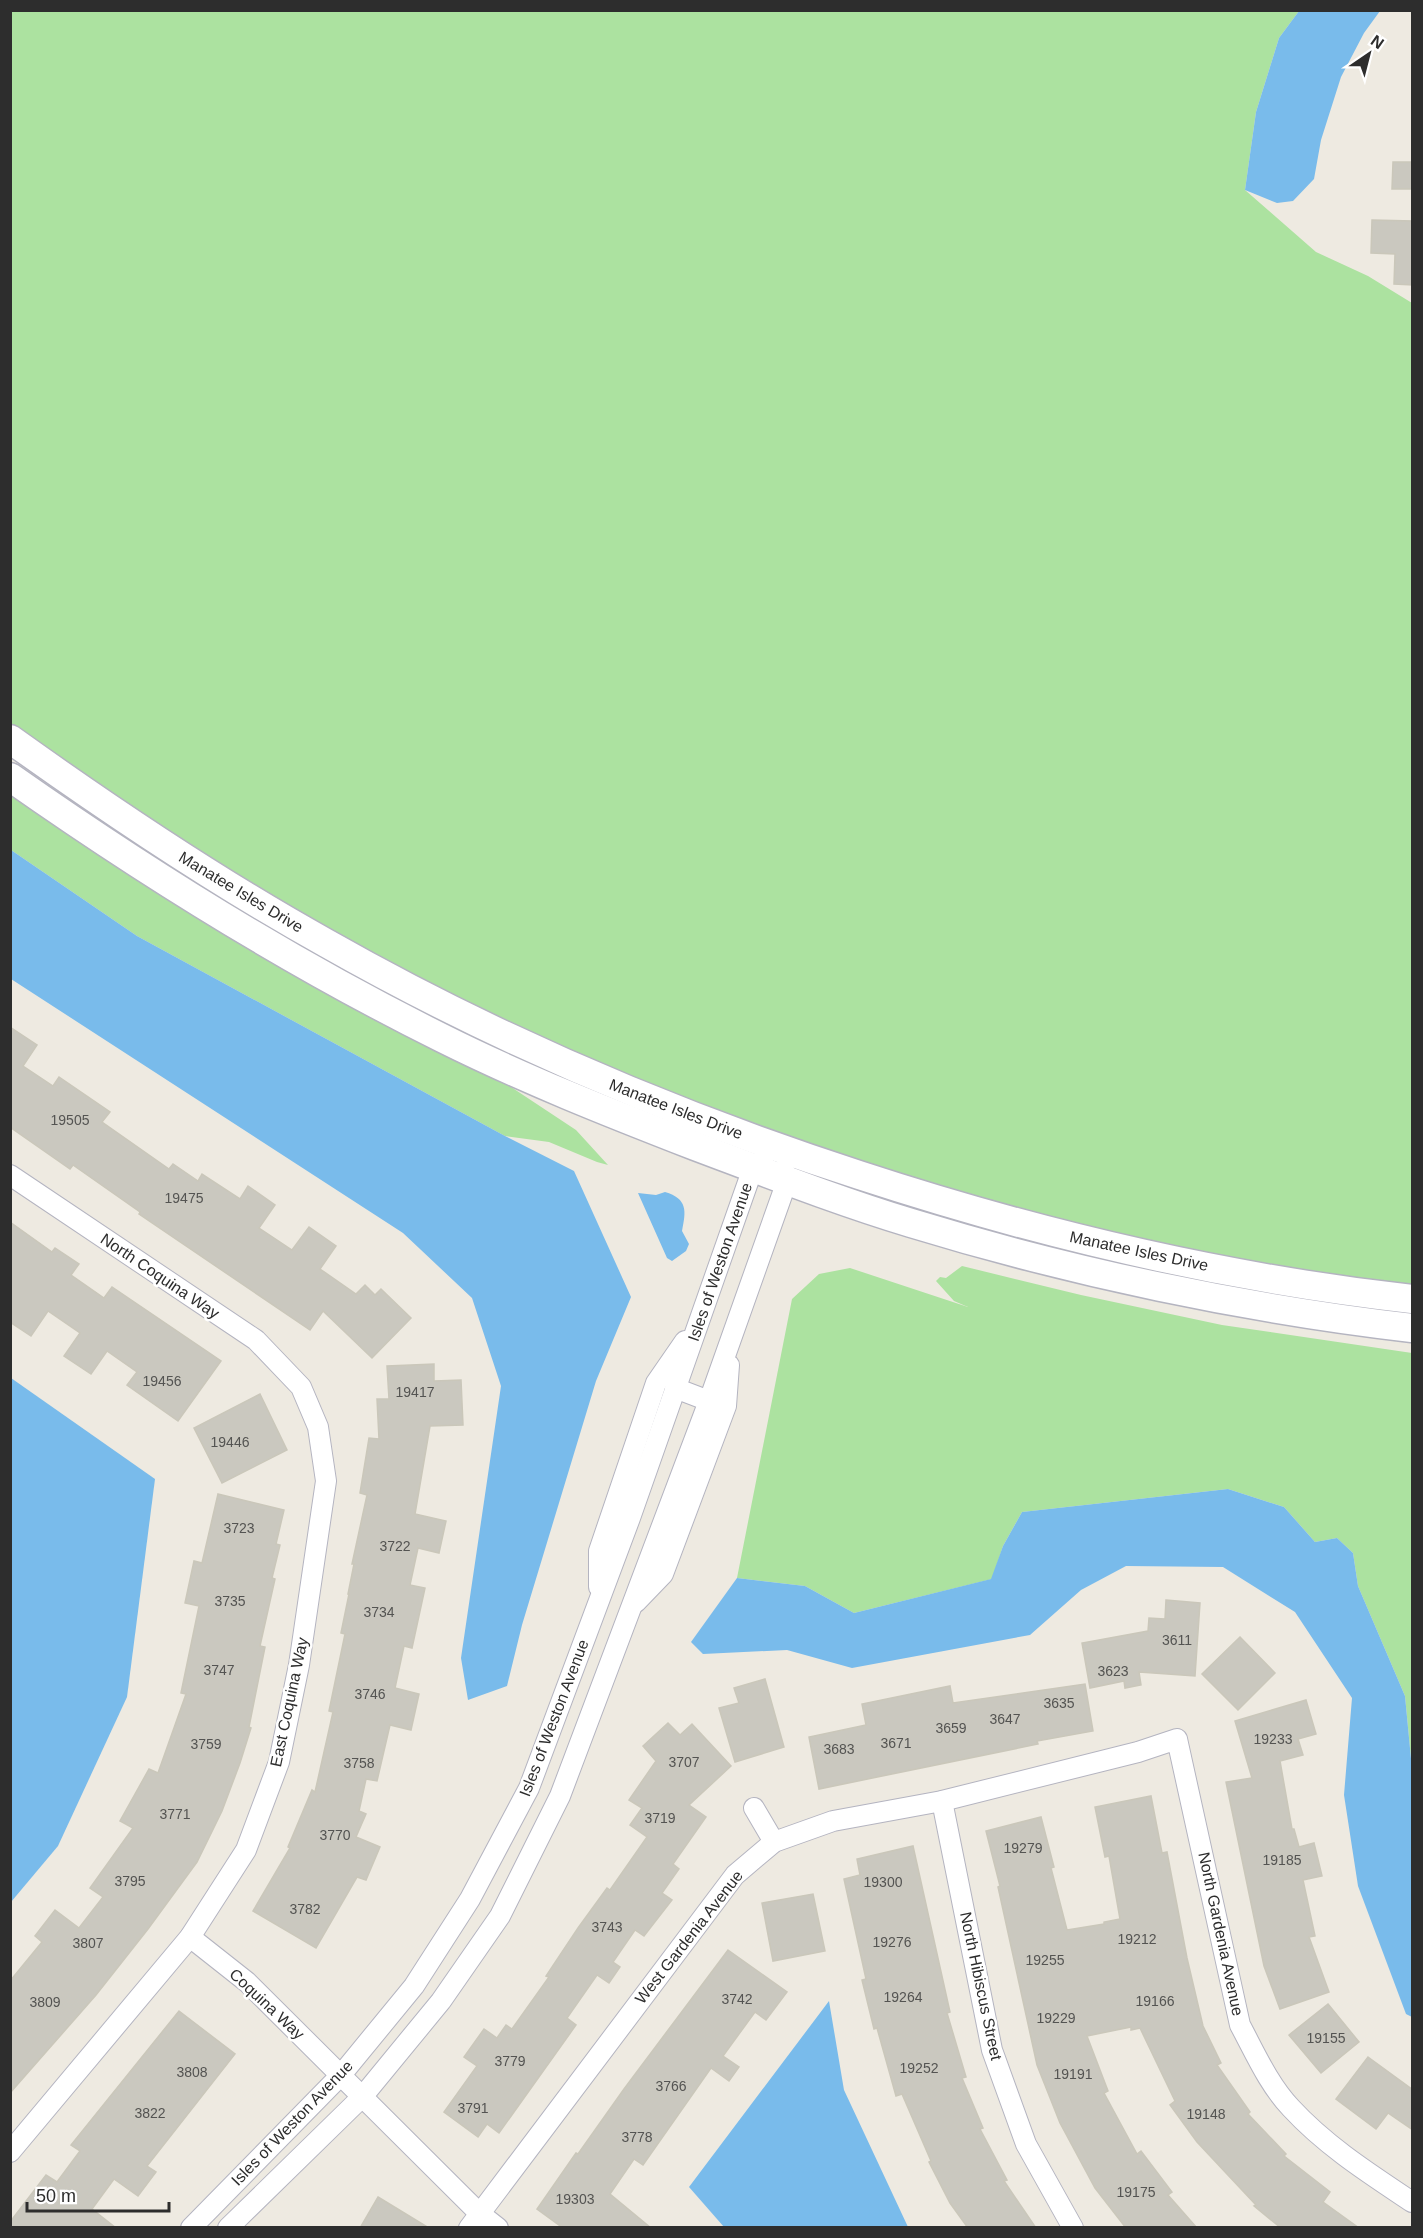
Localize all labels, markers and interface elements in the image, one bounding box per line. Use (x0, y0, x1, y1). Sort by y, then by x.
north arrow (1339, 24, 1399, 84)
text: N (1368, 32, 1387, 52)
street label: Manatee Isles Drive (176, 848, 306, 936)
street label: Manatee Isles Drive (607, 1076, 745, 1142)
house number: 19505 (51, 1112, 90, 1128)
street label: Isles of Weston Avenue (685, 1180, 755, 1344)
house number: 19475 (165, 1190, 204, 1206)
street label: Manatee Isles Drive (1068, 1228, 1210, 1274)
street label: North Coquina Way (98, 1230, 222, 1322)
house number: 19456 (143, 1373, 182, 1389)
house number: 19417 (396, 1384, 435, 1400)
house number: 19446 (211, 1434, 250, 1450)
house number: 3723 (223, 1520, 255, 1536)
house number: 3722 (379, 1538, 411, 1554)
house number: 3735 (214, 1593, 246, 1609)
house number: 3734 (363, 1604, 395, 1620)
house number: 3611 (1162, 1632, 1192, 1648)
street label: East Coquina Way (267, 1636, 311, 1768)
street label: Isles of Weston Avenue (516, 1637, 592, 1799)
house number: 3747 (203, 1662, 235, 1678)
house number: 3623 (1097, 1663, 1129, 1679)
house number: 3746 (354, 1686, 386, 1702)
house number: 3635 (1043, 1695, 1075, 1711)
house number: 3647 (989, 1711, 1021, 1727)
house number: 3659 (935, 1720, 967, 1736)
house number: 19233 (1254, 1731, 1293, 1747)
house number: 3671 (880, 1735, 912, 1751)
house number: 3759 (190, 1736, 222, 1752)
house number: 3683 (823, 1741, 855, 1757)
house number: 3707 (668, 1754, 700, 1770)
house number: 3758 (343, 1755, 375, 1771)
house number: 3771 (159, 1806, 191, 1822)
house number: 3719 (644, 1810, 676, 1826)
house number: 3770 (319, 1827, 351, 1843)
house number: 19279 (1004, 1840, 1043, 1856)
street label: North Gardenia Avenue (1195, 1851, 1247, 2018)
house number: 19185 (1263, 1852, 1302, 1868)
street label: West Gardenia Avenue (632, 1867, 746, 2007)
house number: 3795 (114, 1873, 146, 1889)
house number: 19300 (864, 1874, 903, 1890)
house number: 3782 (289, 1901, 321, 1917)
street label: North Hibiscus Street (957, 1910, 1005, 2062)
house number: 3743 (591, 1919, 623, 1935)
house number: 19212 (1118, 1931, 1157, 1947)
house number: 19276 (873, 1934, 912, 1950)
house number: 3807 (72, 1935, 104, 1951)
house number: 19255 (1026, 1952, 1065, 1968)
street label: Coquina Way (226, 1965, 308, 2043)
house number: 19264 (884, 1989, 923, 2005)
house number: 3742 (721, 1991, 753, 2007)
house number: 19166 (1136, 1993, 1175, 2009)
house number: 3809 (29, 1994, 61, 2010)
house number: 19229 (1037, 2010, 1076, 2026)
house number: 19155 (1307, 2030, 1346, 2046)
house number: 3779 (494, 2053, 526, 2069)
street label: Isles of Weston Avenue (228, 2057, 356, 2189)
house number: 19252 (900, 2060, 939, 2076)
house number: 3808 (176, 2064, 208, 2080)
house number: 19191 (1054, 2066, 1093, 2082)
house number: 3766 (655, 2078, 687, 2094)
house number: 3791 (457, 2100, 489, 2116)
house number: 3822 (134, 2105, 166, 2121)
house number: 19148 (1187, 2106, 1226, 2122)
house number: 3778 (621, 2129, 653, 2145)
scale bar (27, 2175, 170, 2213)
house number: 19175 (1117, 2184, 1156, 2200)
text: 50 m (36, 2186, 76, 2206)
house number: 19303 (556, 2191, 595, 2207)

